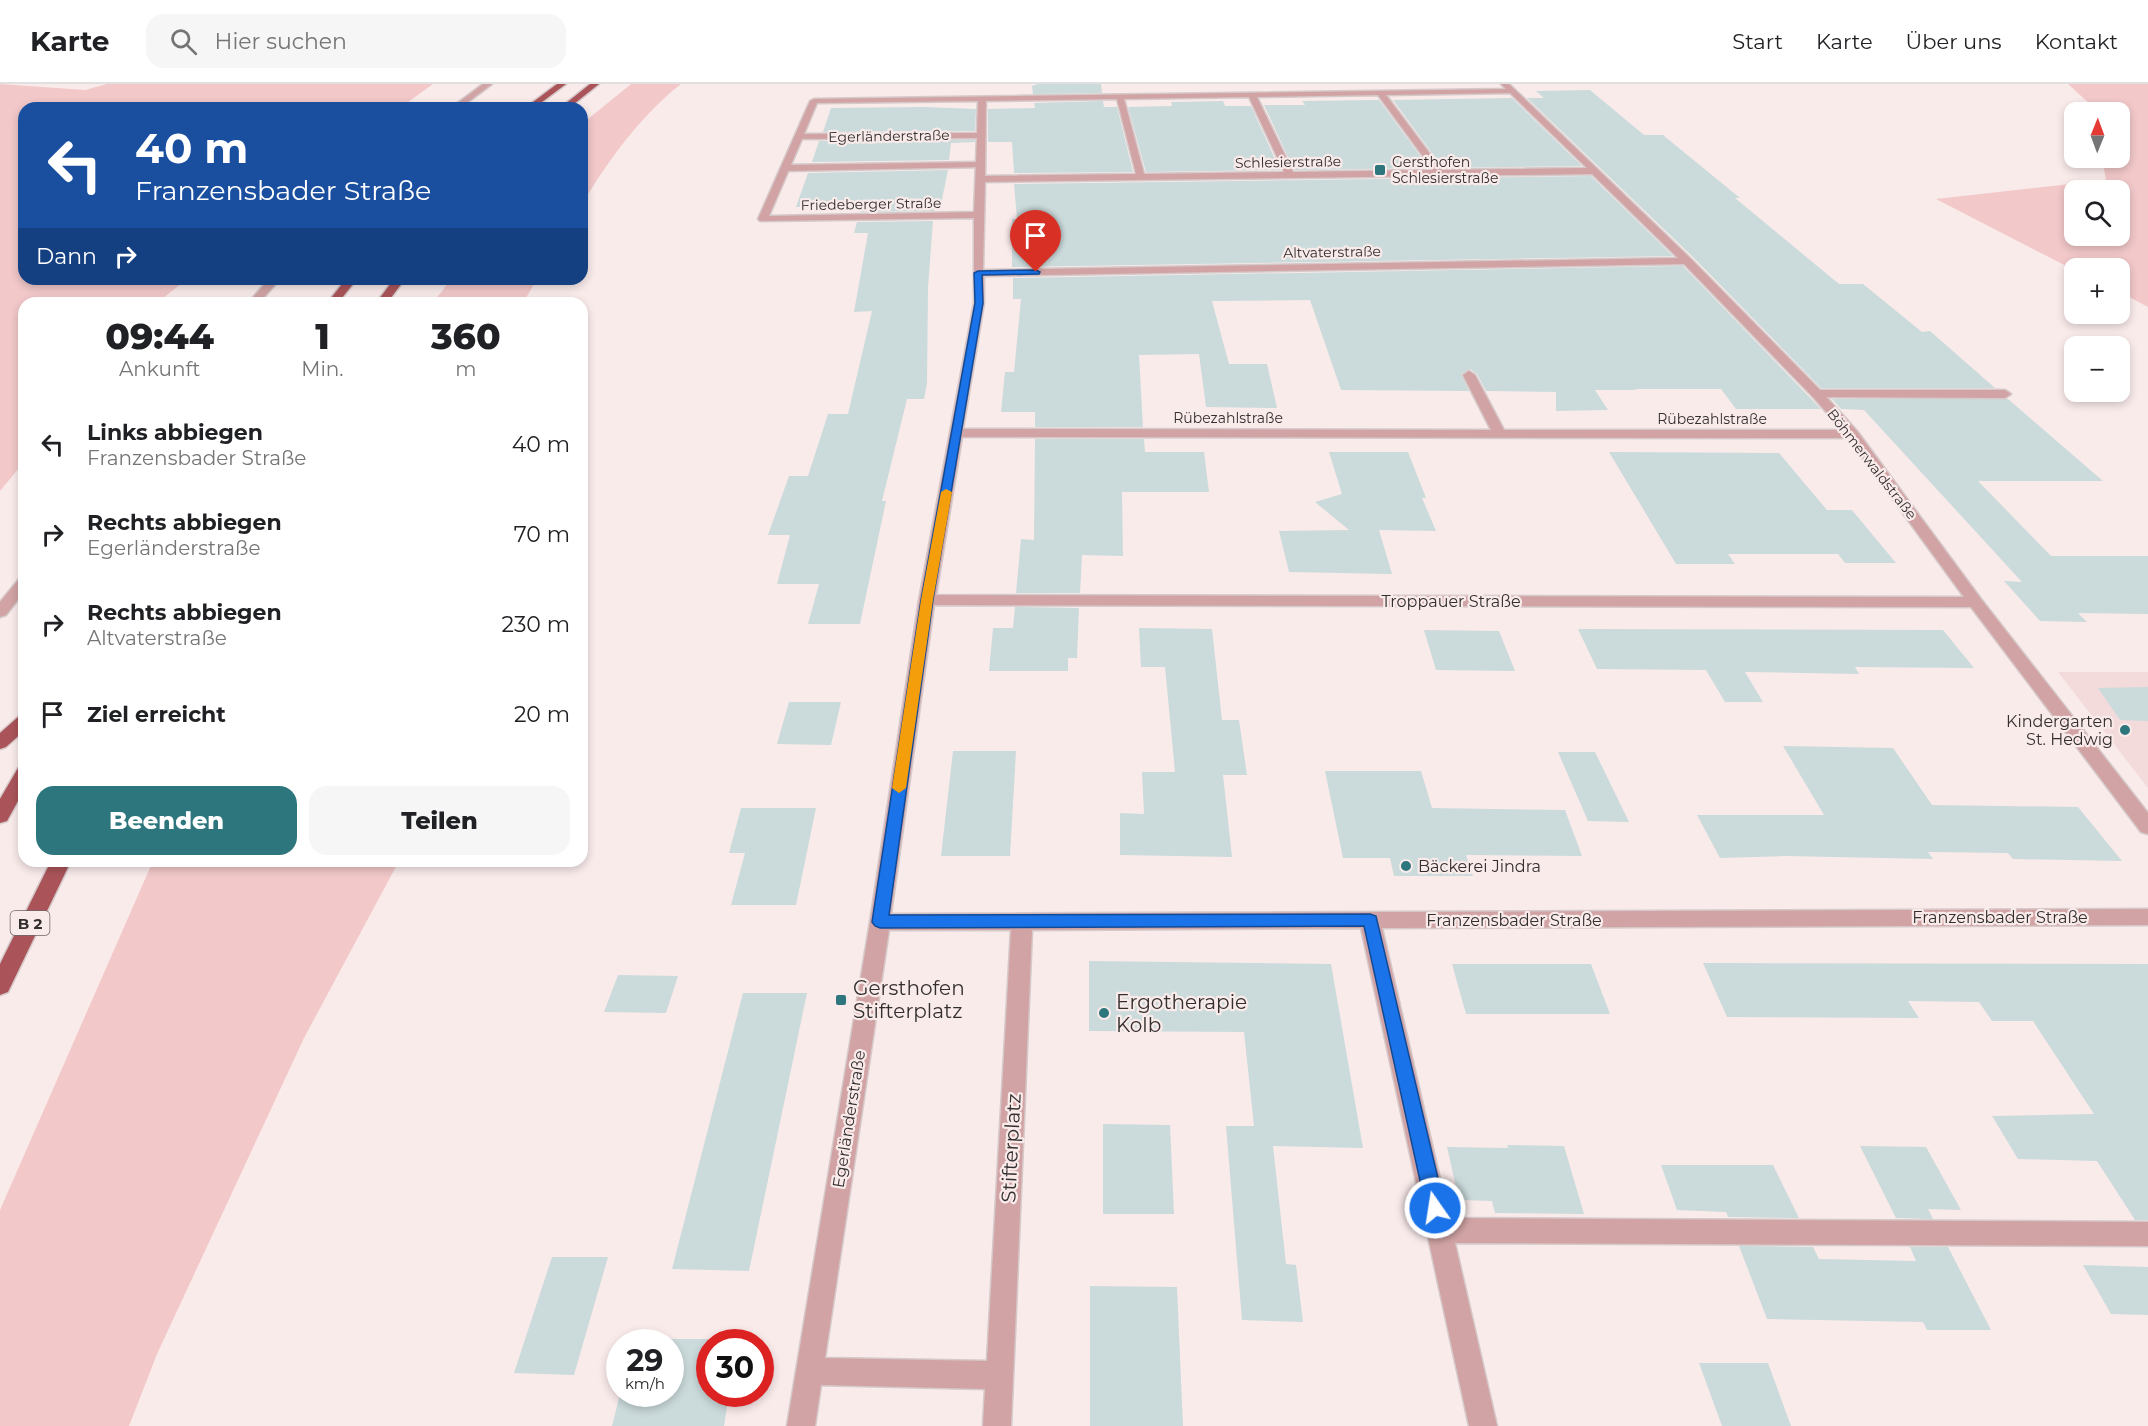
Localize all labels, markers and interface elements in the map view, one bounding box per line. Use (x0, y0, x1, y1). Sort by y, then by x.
search box (146, 14, 566, 68)
text: Karte (30, 24, 110, 58)
icon: search (167, 25, 200, 58)
text: Hier suchen (215, 28, 347, 55)
text: Start (1732, 29, 1783, 54)
text: Karte (1816, 29, 1873, 54)
text: Über uns (1906, 29, 2002, 54)
text: Kontakt (2035, 29, 2118, 54)
north arrow (2064, 102, 2130, 168)
map controls (2064, 102, 2130, 402)
text: 40 m (135, 122, 248, 174)
icon: left (36, 126, 114, 204)
street label: Egerländerstraße (828, 126, 950, 146)
street label: Schlesierstraße (1235, 152, 1341, 172)
place label: Gersthofen Schlesierstraße (1392, 153, 1498, 187)
marker: Gersthofen Schlesierstraße (1373, 163, 1387, 177)
text: Franzensbader Straße (135, 174, 431, 207)
button: search (2064, 180, 2130, 246)
street label: Friedeberger Straße (801, 194, 941, 214)
pin (1010, 210, 1061, 272)
icon: arrive (1019, 219, 1052, 252)
icon: right (109, 240, 142, 273)
street label: Altvaterstraße (1283, 242, 1381, 262)
text: Dann (36, 243, 97, 270)
button: + (2064, 258, 2130, 324)
text: 09:44 (105, 314, 214, 358)
text: 1 (315, 314, 330, 358)
text: 360 (431, 314, 501, 358)
button: − (2064, 336, 2130, 402)
text: Ankunft (119, 357, 200, 381)
text: Min. (301, 357, 344, 381)
text: m (455, 357, 476, 381)
street label: Böhmerwaldstraße (1823, 405, 1921, 523)
street label: Rübezahlstraße (1173, 409, 1283, 427)
street label: Rübezahlstraße (1657, 410, 1767, 428)
text: Links abbiegen (87, 419, 263, 446)
icon: left (36, 428, 69, 461)
text: 40 m (512, 431, 570, 458)
text: Franzensbader Straße (87, 446, 306, 470)
text: Rechts abbiegen (87, 509, 282, 536)
icon: right (36, 518, 69, 551)
text: 70 m (514, 521, 570, 548)
text: Egerländerstraße (87, 536, 261, 560)
street label: Troppauer Straße (1381, 592, 1521, 611)
text: Rechts abbiegen (87, 599, 282, 626)
icon: right (36, 608, 69, 641)
text: 230 m (501, 611, 570, 638)
text: Altvaterstraße (87, 626, 227, 650)
icon: arrive (36, 698, 69, 731)
text: Ziel erreicht (87, 701, 226, 728)
text: 20 m (514, 701, 570, 728)
place label: Kindergarten St. Hedwig (2006, 712, 2113, 749)
marker: Kindergarten St. Hedwig (2118, 723, 2132, 737)
button: Beenden (36, 786, 297, 855)
button: Teilen (309, 786, 570, 855)
place label: Bäckerei Jindra (1418, 857, 1541, 876)
marker: Bäckerei Jindra (1399, 859, 1413, 873)
street label: Franzensbader Straße (1912, 908, 2088, 927)
road number: B 2 (10, 911, 50, 935)
street label: Franzensbader Straße (1426, 911, 1602, 930)
place label: Gersthofen Stifterplatz (853, 976, 965, 1023)
place label: Ergotherapie Kolb (1116, 990, 1247, 1037)
marker: Gersthofen Stifterplatz (834, 993, 848, 1007)
marker: Ergotherapie Kolb (1097, 1006, 1111, 1020)
street label: Egerländerstraße (829, 1049, 869, 1189)
street label: Stifterplatz (996, 1093, 1026, 1203)
position arrow (1403, 1176, 1467, 1240)
speed limit sign: 30 (696, 1329, 774, 1407)
text: 29 (627, 1342, 663, 1379)
text: km/h (625, 1374, 665, 1393)

